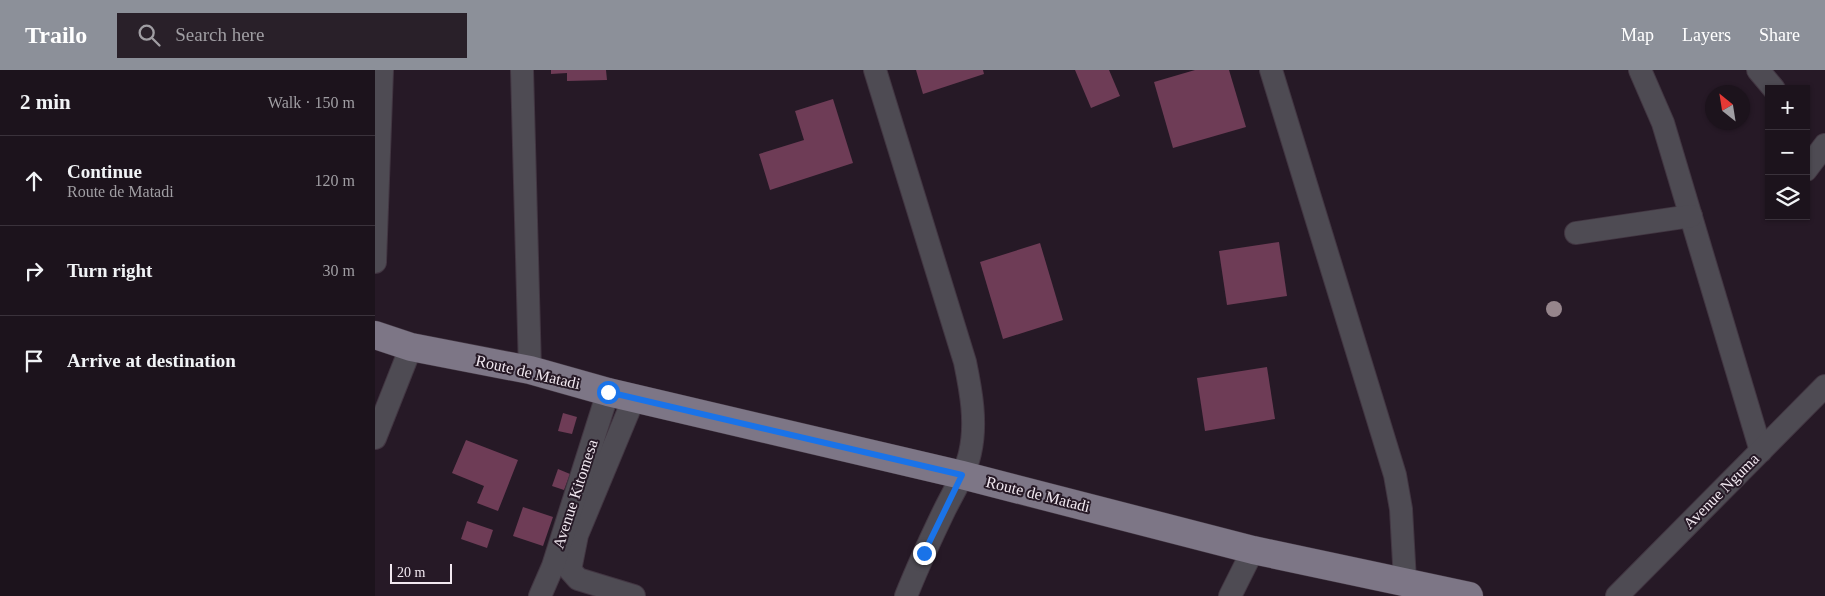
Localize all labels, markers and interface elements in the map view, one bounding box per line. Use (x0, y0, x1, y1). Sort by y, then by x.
search box (117, 13, 467, 58)
icon: search (135, 21, 163, 49)
text: Trailo (25, 22, 87, 48)
text: Search here (175, 24, 264, 45)
text: Map (1621, 25, 1654, 45)
text: Layers (1682, 25, 1731, 45)
text: Share (1759, 25, 1800, 45)
north arrow (1705, 85, 1750, 130)
map controls (1765, 85, 1810, 220)
button: + (1765, 85, 1810, 130)
text: 2 min (20, 90, 71, 114)
text: Walk · 150 m (268, 94, 355, 111)
button: − (1765, 130, 1810, 175)
text: Continue (67, 161, 142, 182)
icon: ahead (20, 167, 48, 195)
text: 120 m (315, 172, 355, 189)
button: layers (1765, 175, 1810, 220)
text: Route de Matadi (67, 183, 174, 200)
icon: right (20, 257, 48, 285)
text: Turn right (67, 260, 152, 281)
text: 30 m (323, 262, 355, 279)
icon: arrive (20, 347, 48, 375)
text: Arrive at destination (67, 350, 236, 371)
street label: Route de Matadi (474, 352, 582, 392)
route start (597, 381, 620, 404)
street label: Avenue Kitomesa (549, 437, 601, 551)
street label: Avenue Nguma (1680, 450, 1763, 533)
street label: Route de Matadi (984, 473, 1092, 515)
route end (913, 542, 936, 565)
scale bar (390, 561, 453, 584)
text: 20 m (397, 565, 425, 580)

